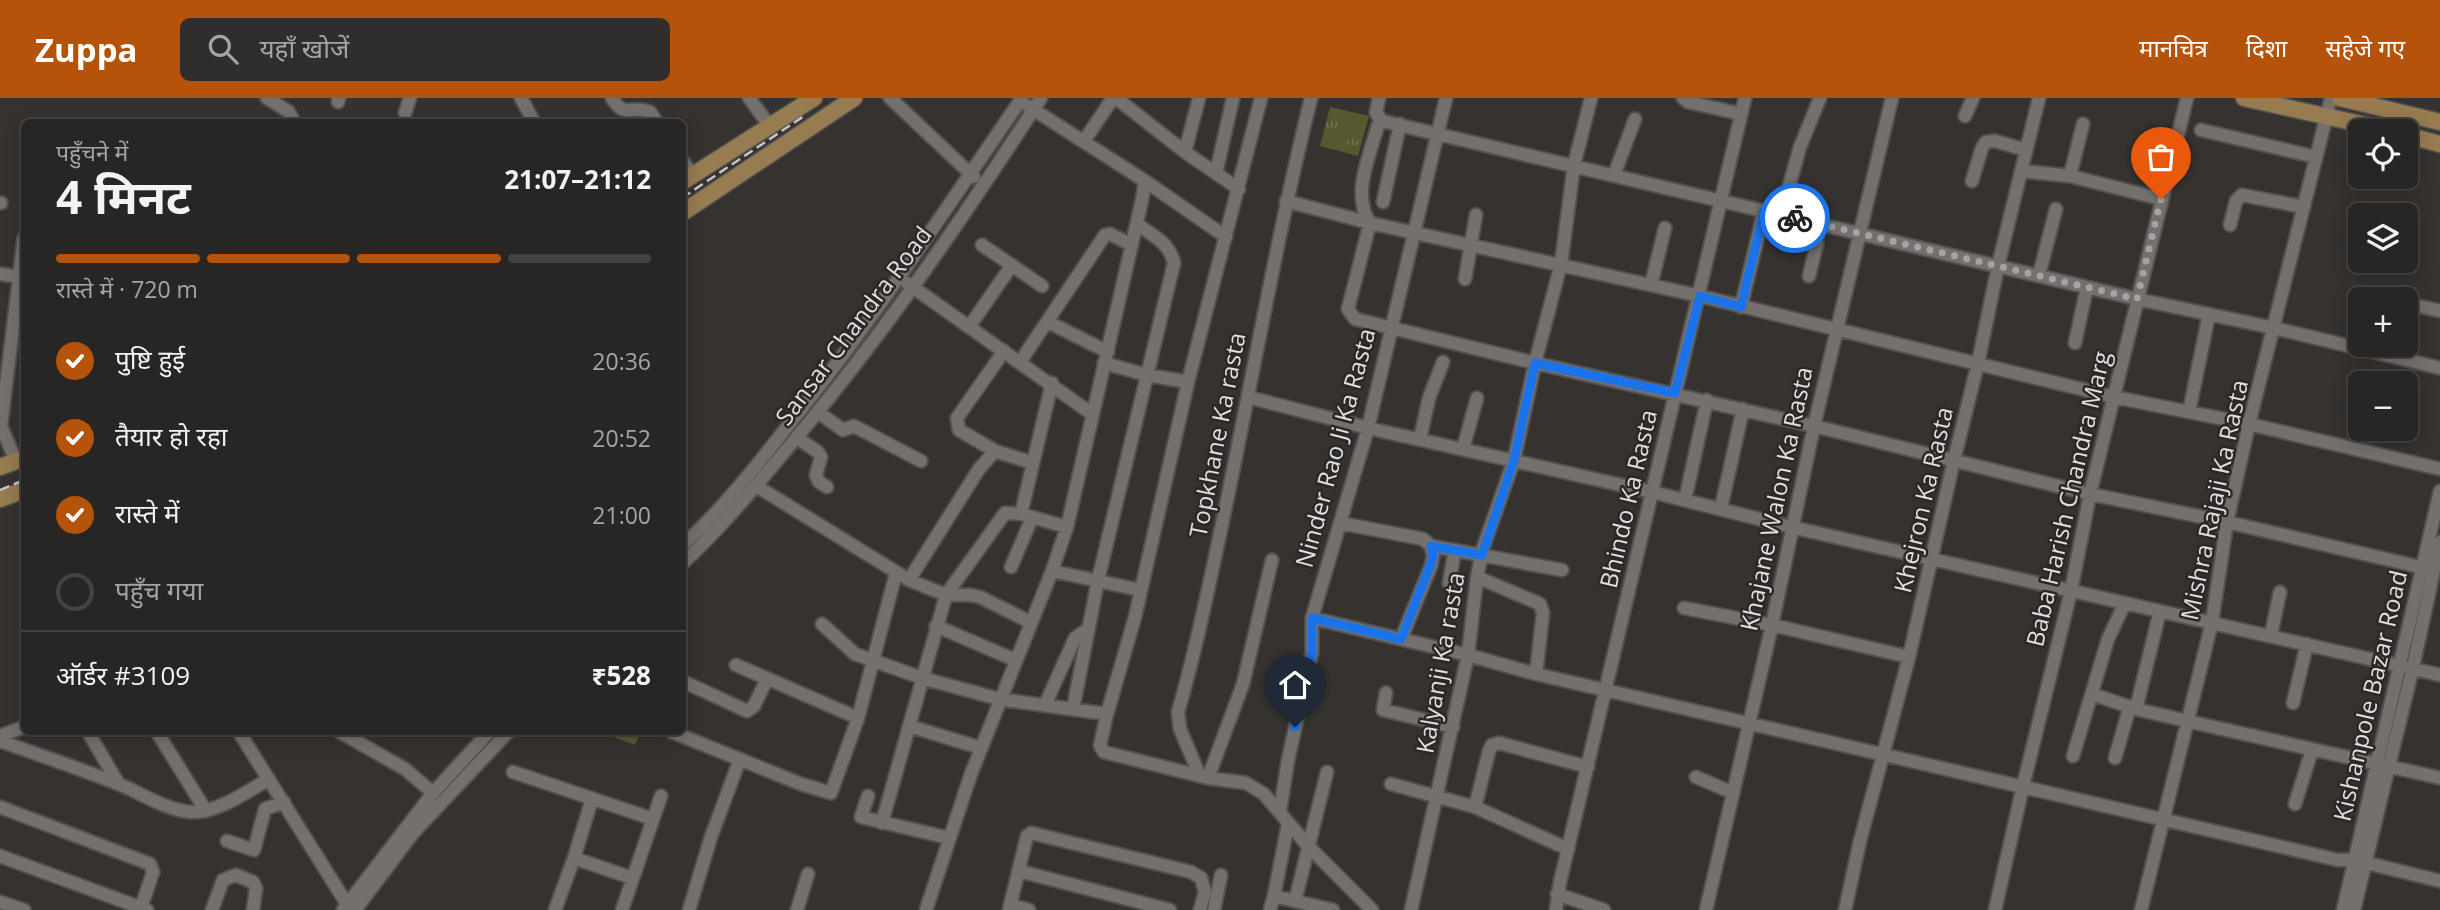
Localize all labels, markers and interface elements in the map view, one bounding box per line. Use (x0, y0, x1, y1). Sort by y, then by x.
search box (180, 18, 670, 81)
text: Zuppa (35, 27, 138, 72)
icon: search (204, 30, 242, 68)
text: यहाँ खोजें (260, 30, 349, 66)
text: मानचित्र (2139, 31, 2208, 64)
text: दिशा (2246, 31, 2287, 64)
text: सहेजे गए (2325, 31, 2405, 64)
map controls (2348, 119, 2418, 441)
button: locate (2348, 119, 2418, 189)
pin (2131, 127, 2191, 199)
text: पहुँचने में (56, 136, 128, 168)
icon: bag (2142, 138, 2180, 176)
text: 21:07–21:12 (504, 161, 651, 197)
text: 4 मिनट (56, 165, 191, 227)
courier (1760, 183, 1830, 253)
icon: bike (1776, 199, 1814, 237)
button: layers (2348, 203, 2418, 273)
street label: Sansar Chandra Road (767, 219, 939, 431)
text: रास्ते में · 720 m (56, 273, 198, 305)
button: + (2348, 287, 2418, 357)
street label: Ninder Rao Ji Ka Rasta (1287, 324, 1382, 571)
street label: Topkhane Ka rasta (1180, 329, 1253, 540)
text: पुष्टि हुई (115, 341, 185, 377)
icon: check (56, 342, 94, 380)
text: 20:36 (592, 345, 651, 377)
street label: Baba Harish Chandra Marg (2017, 348, 2118, 650)
street label: Khajane Walon Ka Rasta (1731, 364, 1820, 634)
button: − (2348, 371, 2418, 441)
street label: Mishra Rajaji Ka Rasta (2172, 377, 2255, 623)
street label: Khejron Ka Rasta (1885, 403, 1960, 596)
street label: Bhindo Ka Rasta (1591, 406, 1664, 591)
text: तैयार हो रहा (115, 418, 228, 454)
icon: check (56, 419, 94, 457)
text: 20:52 (592, 422, 651, 454)
text: रास्ते में (115, 495, 180, 531)
icon: check (56, 496, 94, 534)
text: 21:00 (592, 499, 651, 531)
street label: Kishanpole Bazar Road (2325, 567, 2414, 824)
street label: Kalyanji Ka rasta (1407, 570, 1472, 756)
text: पहुँच गया (115, 572, 203, 608)
pin (1265, 655, 1325, 727)
text: ऑर्डर #3109 (56, 657, 190, 693)
text: ₹528 (592, 657, 651, 693)
icon: home (1276, 666, 1314, 704)

